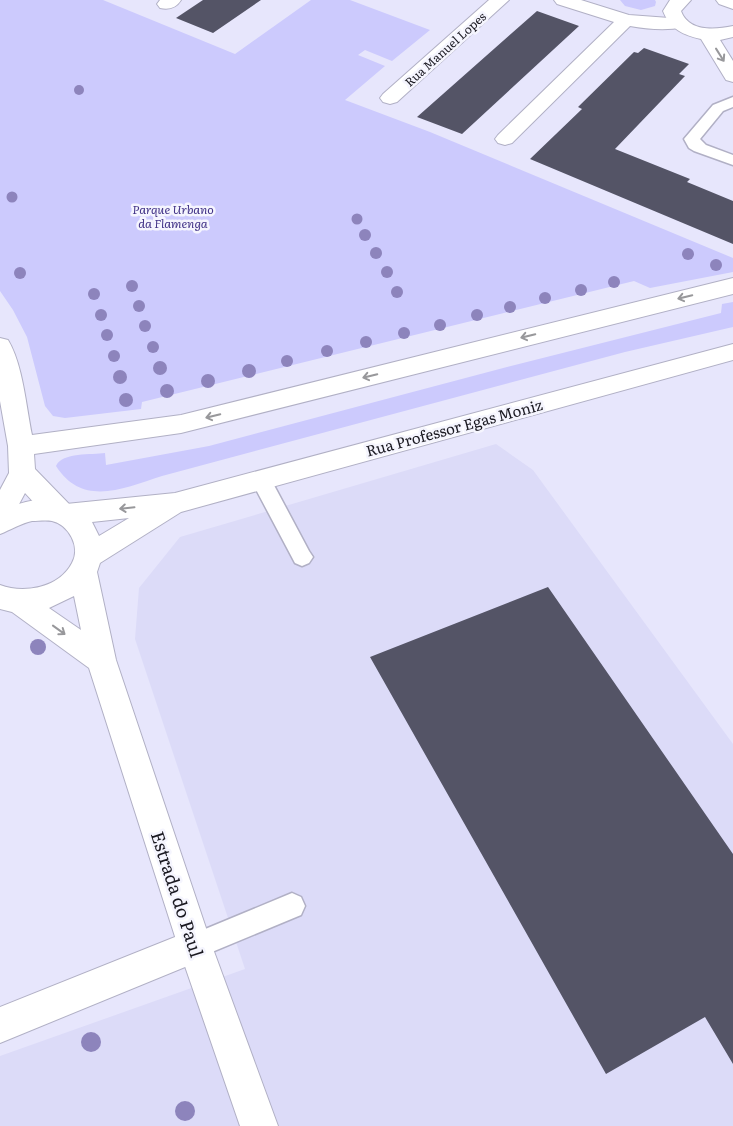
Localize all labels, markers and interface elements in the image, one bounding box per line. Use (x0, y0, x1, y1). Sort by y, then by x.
street label: Rua Manuel Lopes (400, 7, 490, 90)
one-way arrow (715, 48, 726, 62)
park label: Parque Urbano da Flamenga (132, 200, 214, 232)
one-way arrow (678, 292, 694, 302)
one-way arrow (520, 332, 536, 341)
one-way arrow (363, 372, 379, 381)
street label: Rua Professor Egas Moniz (363, 392, 545, 462)
one-way arrow (205, 412, 221, 421)
one-way arrow (119, 503, 135, 513)
one-way arrow (52, 625, 66, 635)
street label: Estrada do Paul (145, 827, 211, 961)

